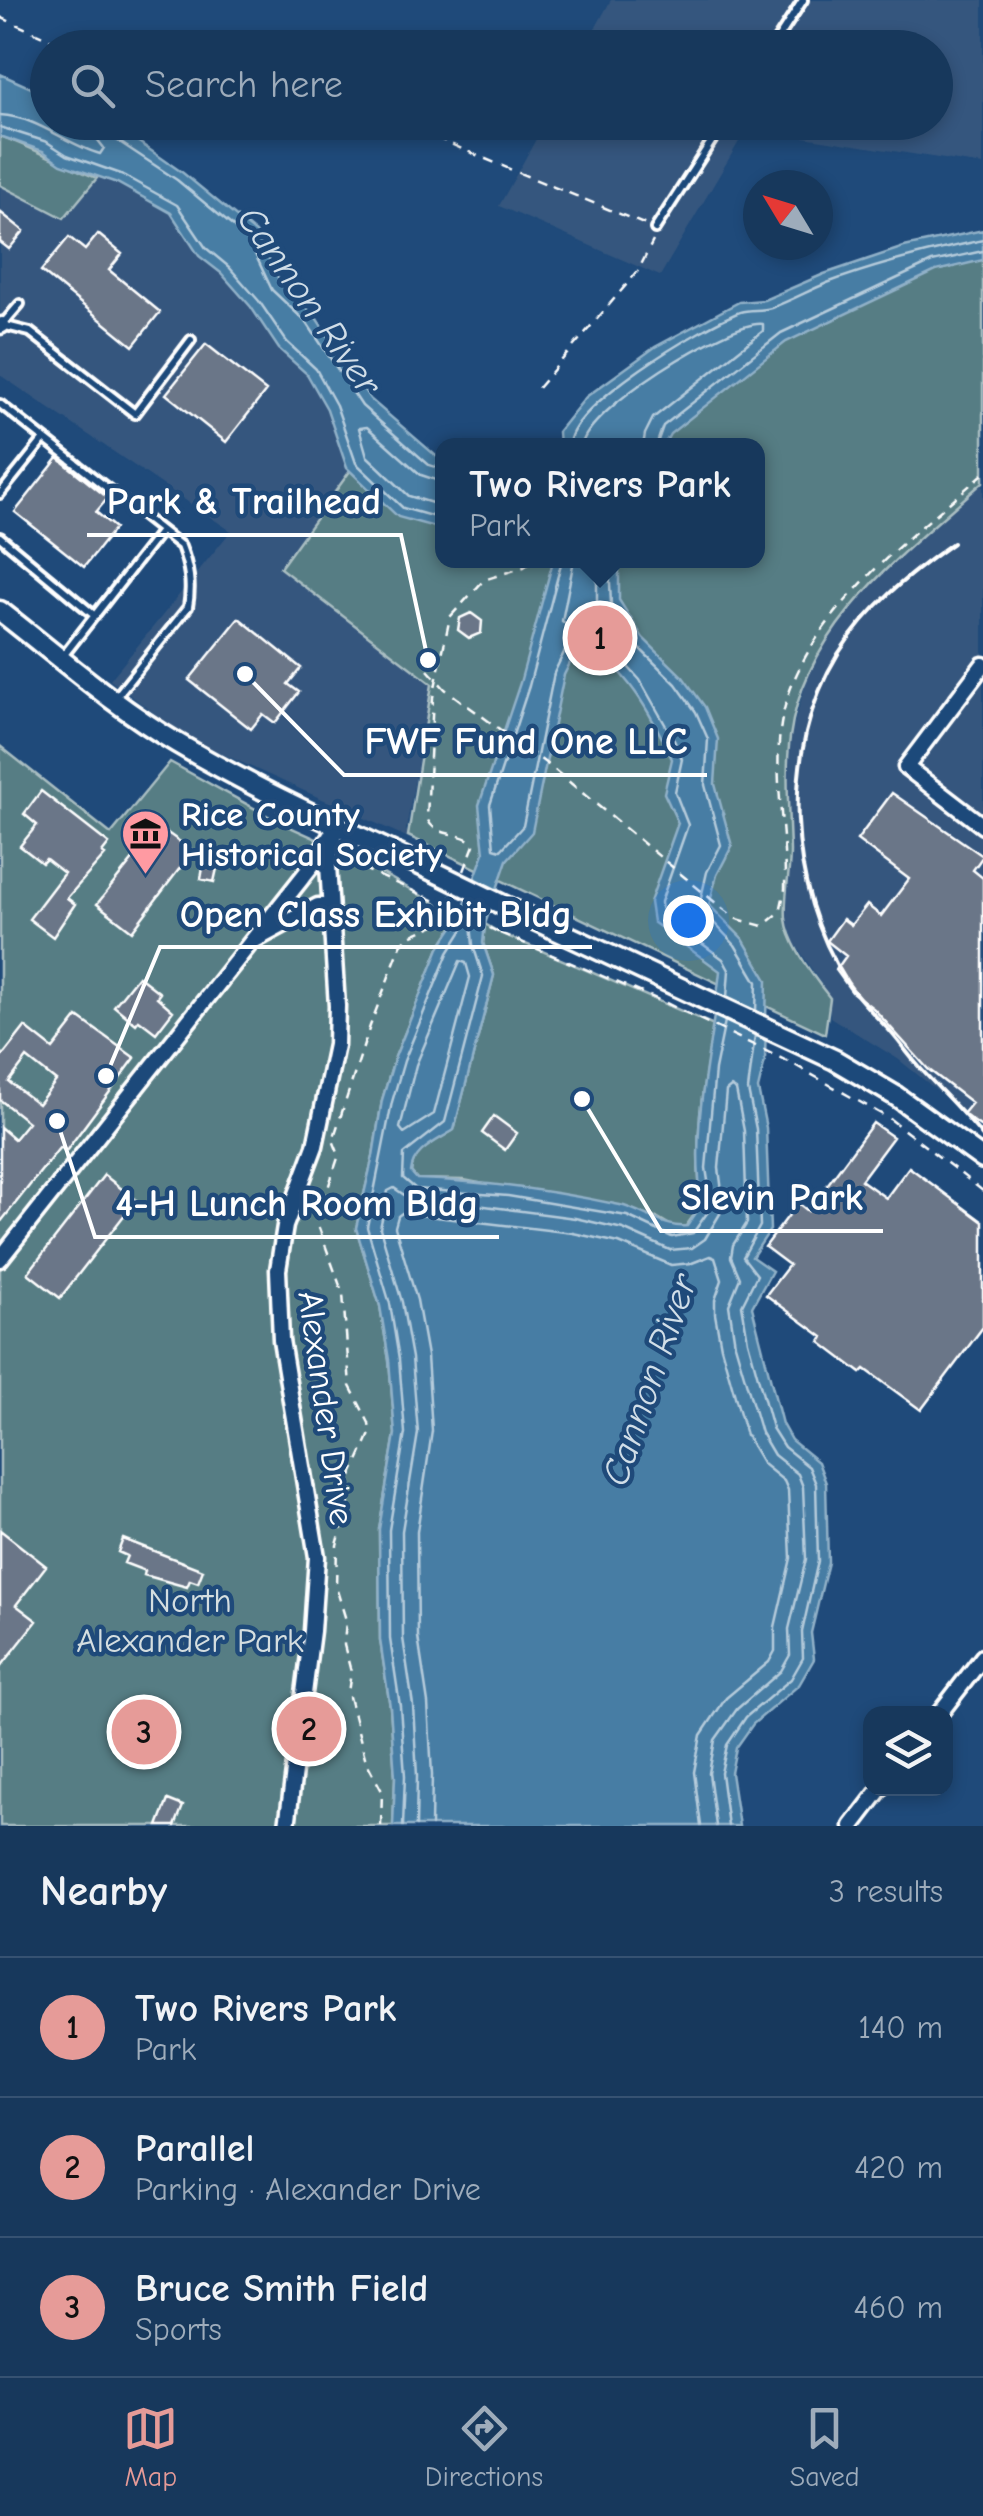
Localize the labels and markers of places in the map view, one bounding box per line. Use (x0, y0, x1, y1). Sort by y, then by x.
callout: Park & Trailhead (87, 467, 401, 535)
pin: 1 (568, 600, 632, 676)
callout: FWF Fund One LLC (344, 707, 707, 775)
place label: Rice County Historical Society (181, 794, 443, 875)
museum icon: Rice County Historical Society (120, 808, 172, 876)
callout: Open Class Exhibit Bldg (160, 879, 592, 947)
callout: Slevin Park (661, 1163, 883, 1231)
callout: 4-H Lunch Room Bldg (95, 1169, 499, 1237)
pin: 2 (276, 1692, 342, 1766)
pin: 3 (112, 1694, 176, 1770)

